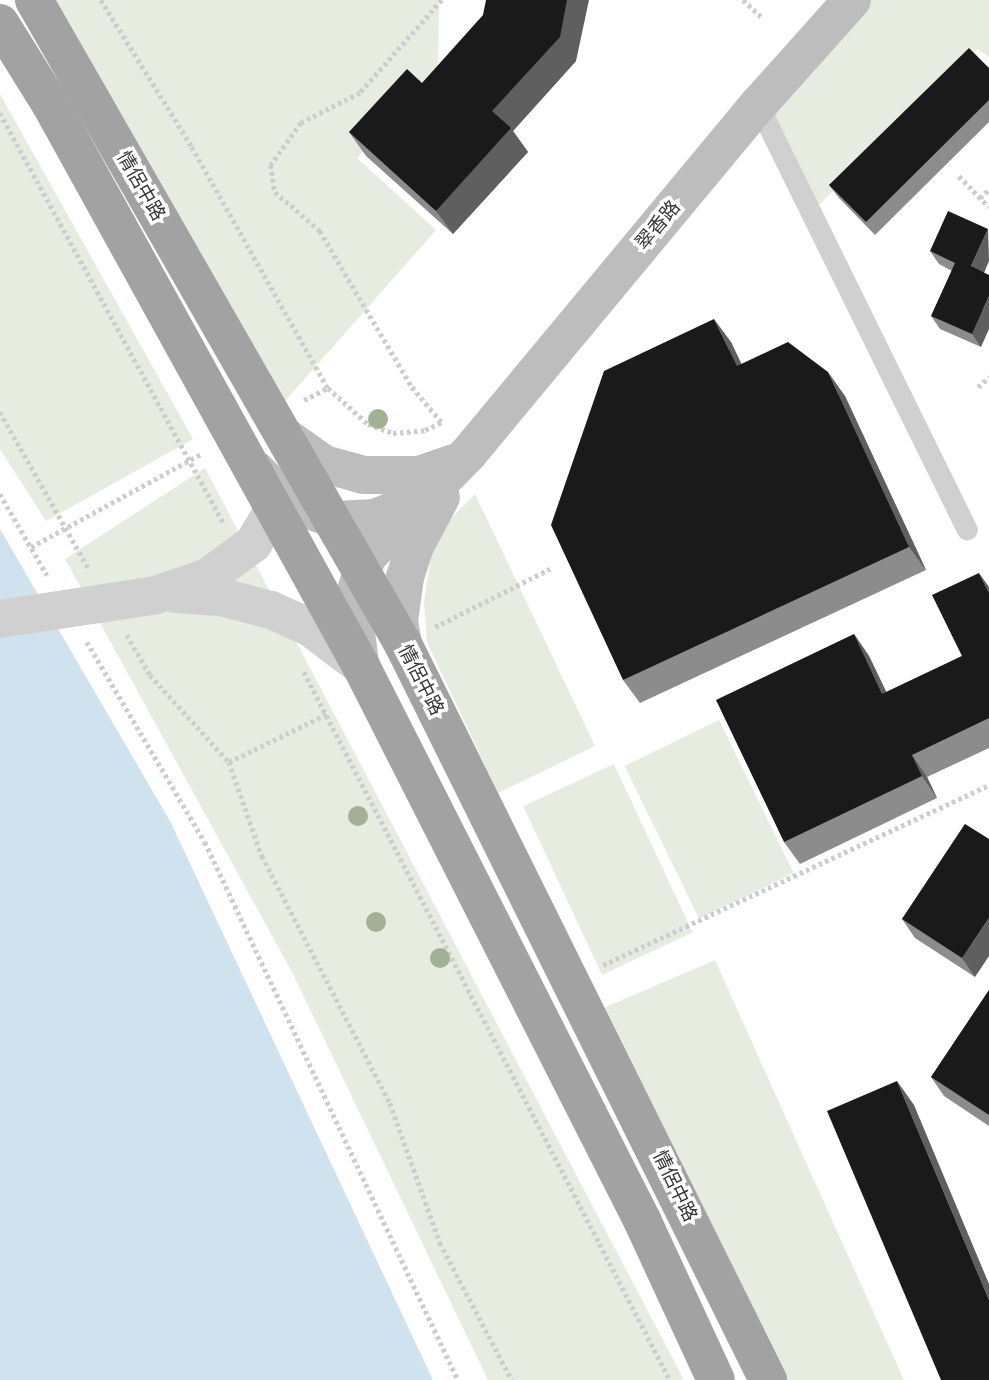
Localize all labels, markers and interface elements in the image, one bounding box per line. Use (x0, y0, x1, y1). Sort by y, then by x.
street label: 情侶中路 (112, 147, 170, 225)
street label: 翠香路 (631, 196, 685, 254)
street label: 情侶中路 (394, 641, 448, 719)
street label: 情侶中路 (648, 1147, 702, 1225)

